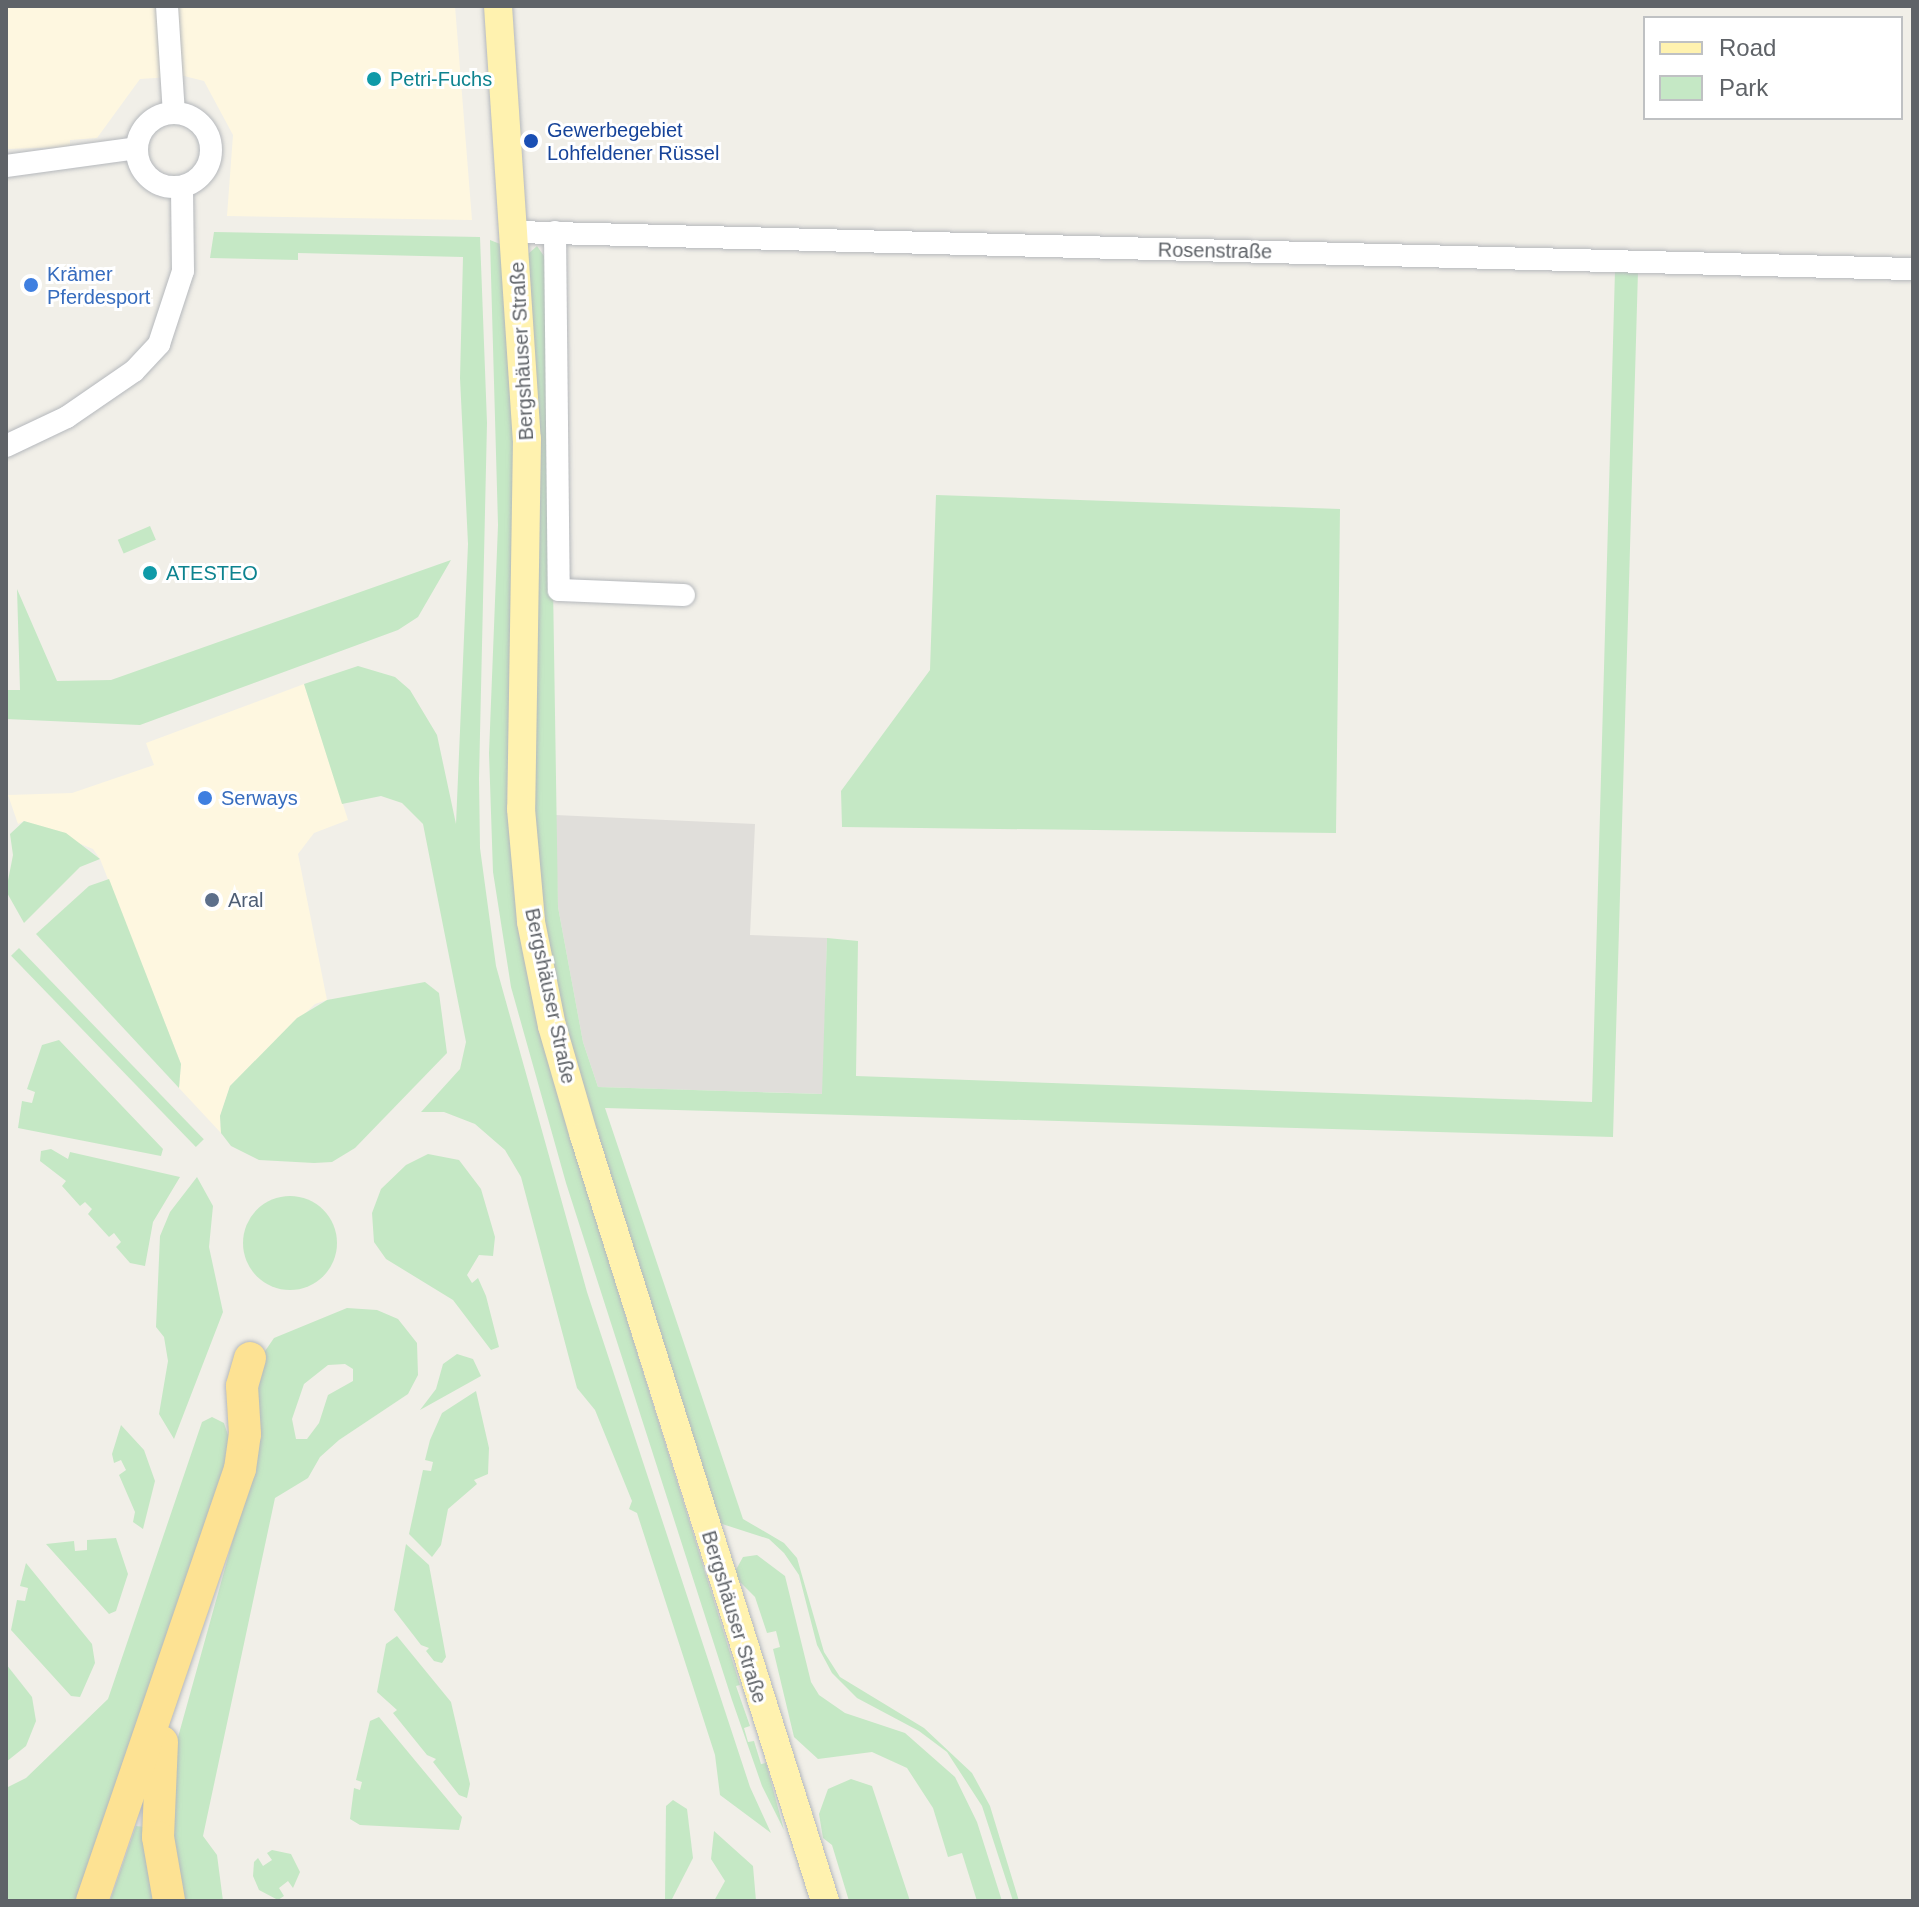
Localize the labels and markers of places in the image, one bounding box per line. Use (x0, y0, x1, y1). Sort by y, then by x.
place label: Petri-Fuchs (390, 67, 492, 91)
marker: Petri-Fuchs (365, 70, 383, 88)
place label: Gewerbegebiet Lohfeldener Rüssel (547, 118, 719, 165)
marker: Gewerbegebiet Lohfeldener Rüssel (522, 132, 540, 150)
place label: Krämer Pferdesport (47, 262, 150, 309)
marker: Krämer Pferdesport (22, 276, 40, 294)
place label: ATESTEO (166, 561, 258, 585)
marker: ATESTEO (141, 564, 159, 582)
place label: Serways (221, 786, 298, 810)
marker: Serways (196, 789, 214, 807)
place label: Aral (228, 888, 264, 912)
marker: Aral (203, 891, 221, 909)

